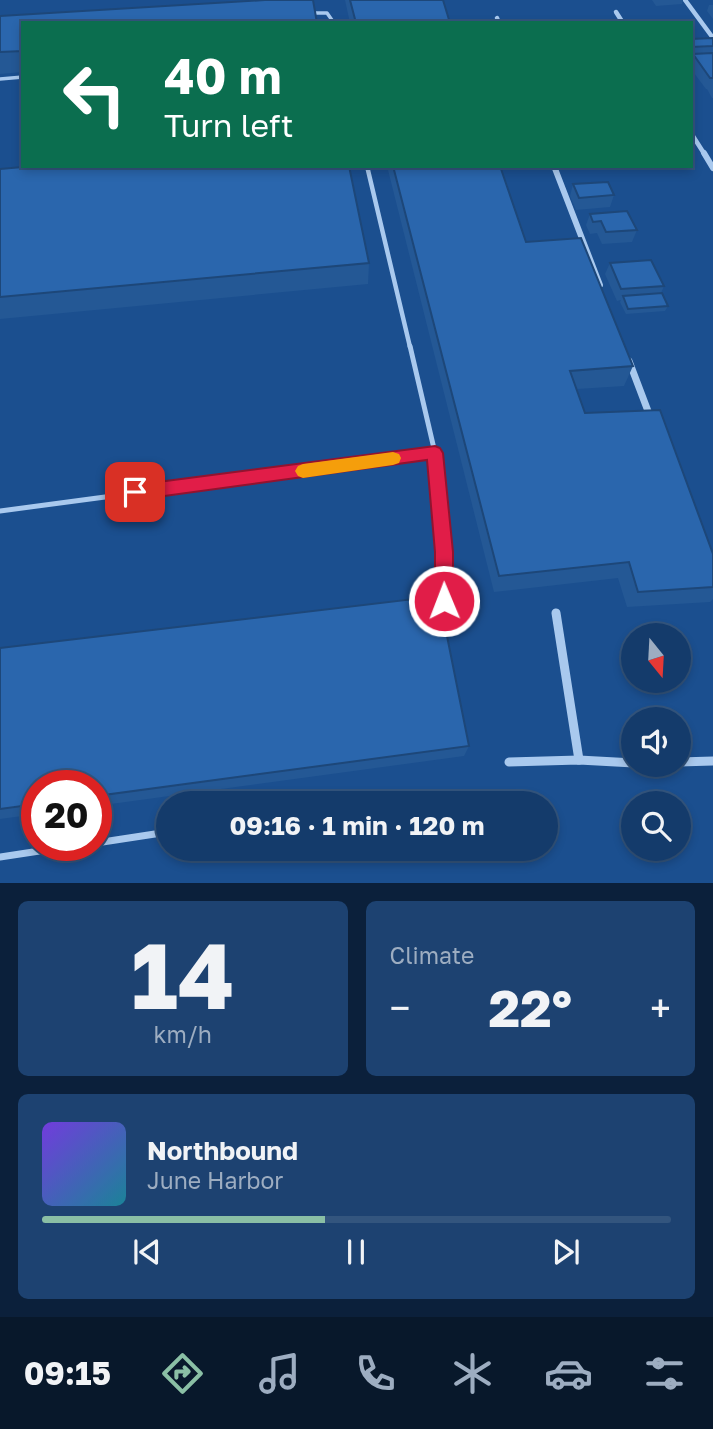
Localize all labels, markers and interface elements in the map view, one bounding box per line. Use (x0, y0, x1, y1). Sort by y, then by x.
text: 40 m (164, 46, 282, 105)
icon: left (49, 49, 140, 140)
text: Turn left (164, 106, 293, 144)
pin (105, 462, 165, 522)
icon: arrive (116, 473, 154, 511)
position arrow (407, 564, 481, 638)
north arrow (621, 623, 691, 693)
map controls (621, 623, 691, 861)
button: sound (621, 707, 691, 777)
speed limit sign: 20 (21, 770, 112, 861)
button: search (621, 791, 691, 861)
text: 09:16 · 1 min · 120 m (229, 810, 485, 841)
text: 14 (131, 920, 235, 1029)
text: Climate (390, 941, 474, 969)
text: 22° (488, 976, 572, 1038)
text: − (390, 985, 410, 1030)
text: + (650, 985, 671, 1030)
text: km/h (153, 1020, 212, 1048)
text: Northbound (147, 1135, 298, 1166)
text: June Harbor (147, 1166, 283, 1194)
icon: previous (128, 1233, 166, 1271)
icon: pause (337, 1233, 375, 1271)
icon: next (547, 1233, 585, 1271)
icon: directions (158, 1349, 207, 1398)
icon: music (255, 1349, 304, 1398)
icon: phone (351, 1349, 400, 1398)
icon: climate (448, 1349, 497, 1398)
icon: car (544, 1349, 593, 1398)
icon: filters (640, 1349, 689, 1398)
text: 09:15 (24, 1354, 111, 1392)

